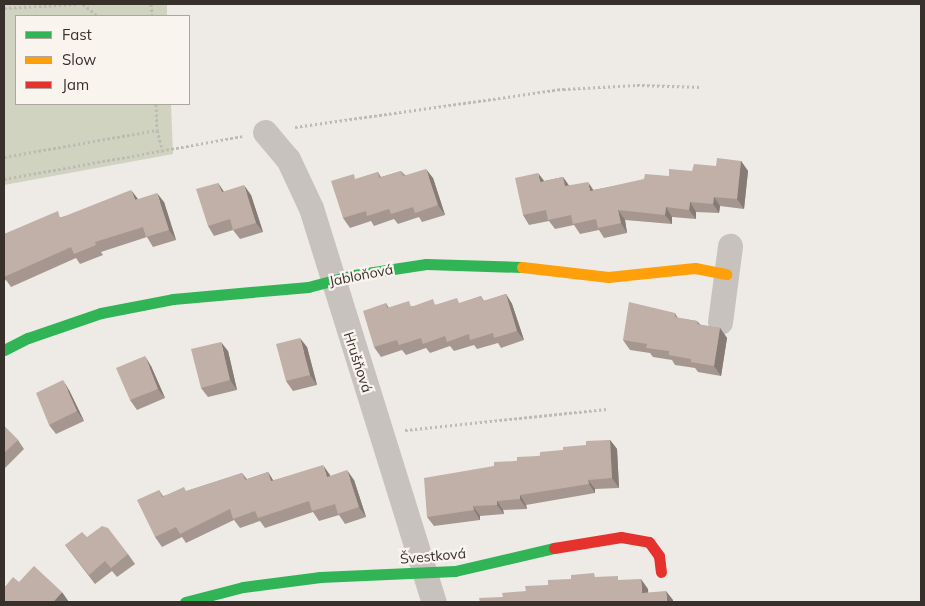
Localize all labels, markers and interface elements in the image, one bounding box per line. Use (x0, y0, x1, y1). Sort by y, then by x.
legend (15, 15, 190, 105)
text: Fast (62, 25, 92, 44)
text: Slow (62, 50, 96, 69)
text: Jam (62, 75, 89, 94)
street label: Jabloňová (328, 261, 394, 289)
street label: Hrušňová (340, 330, 376, 394)
street label: Švestková (399, 545, 467, 567)

